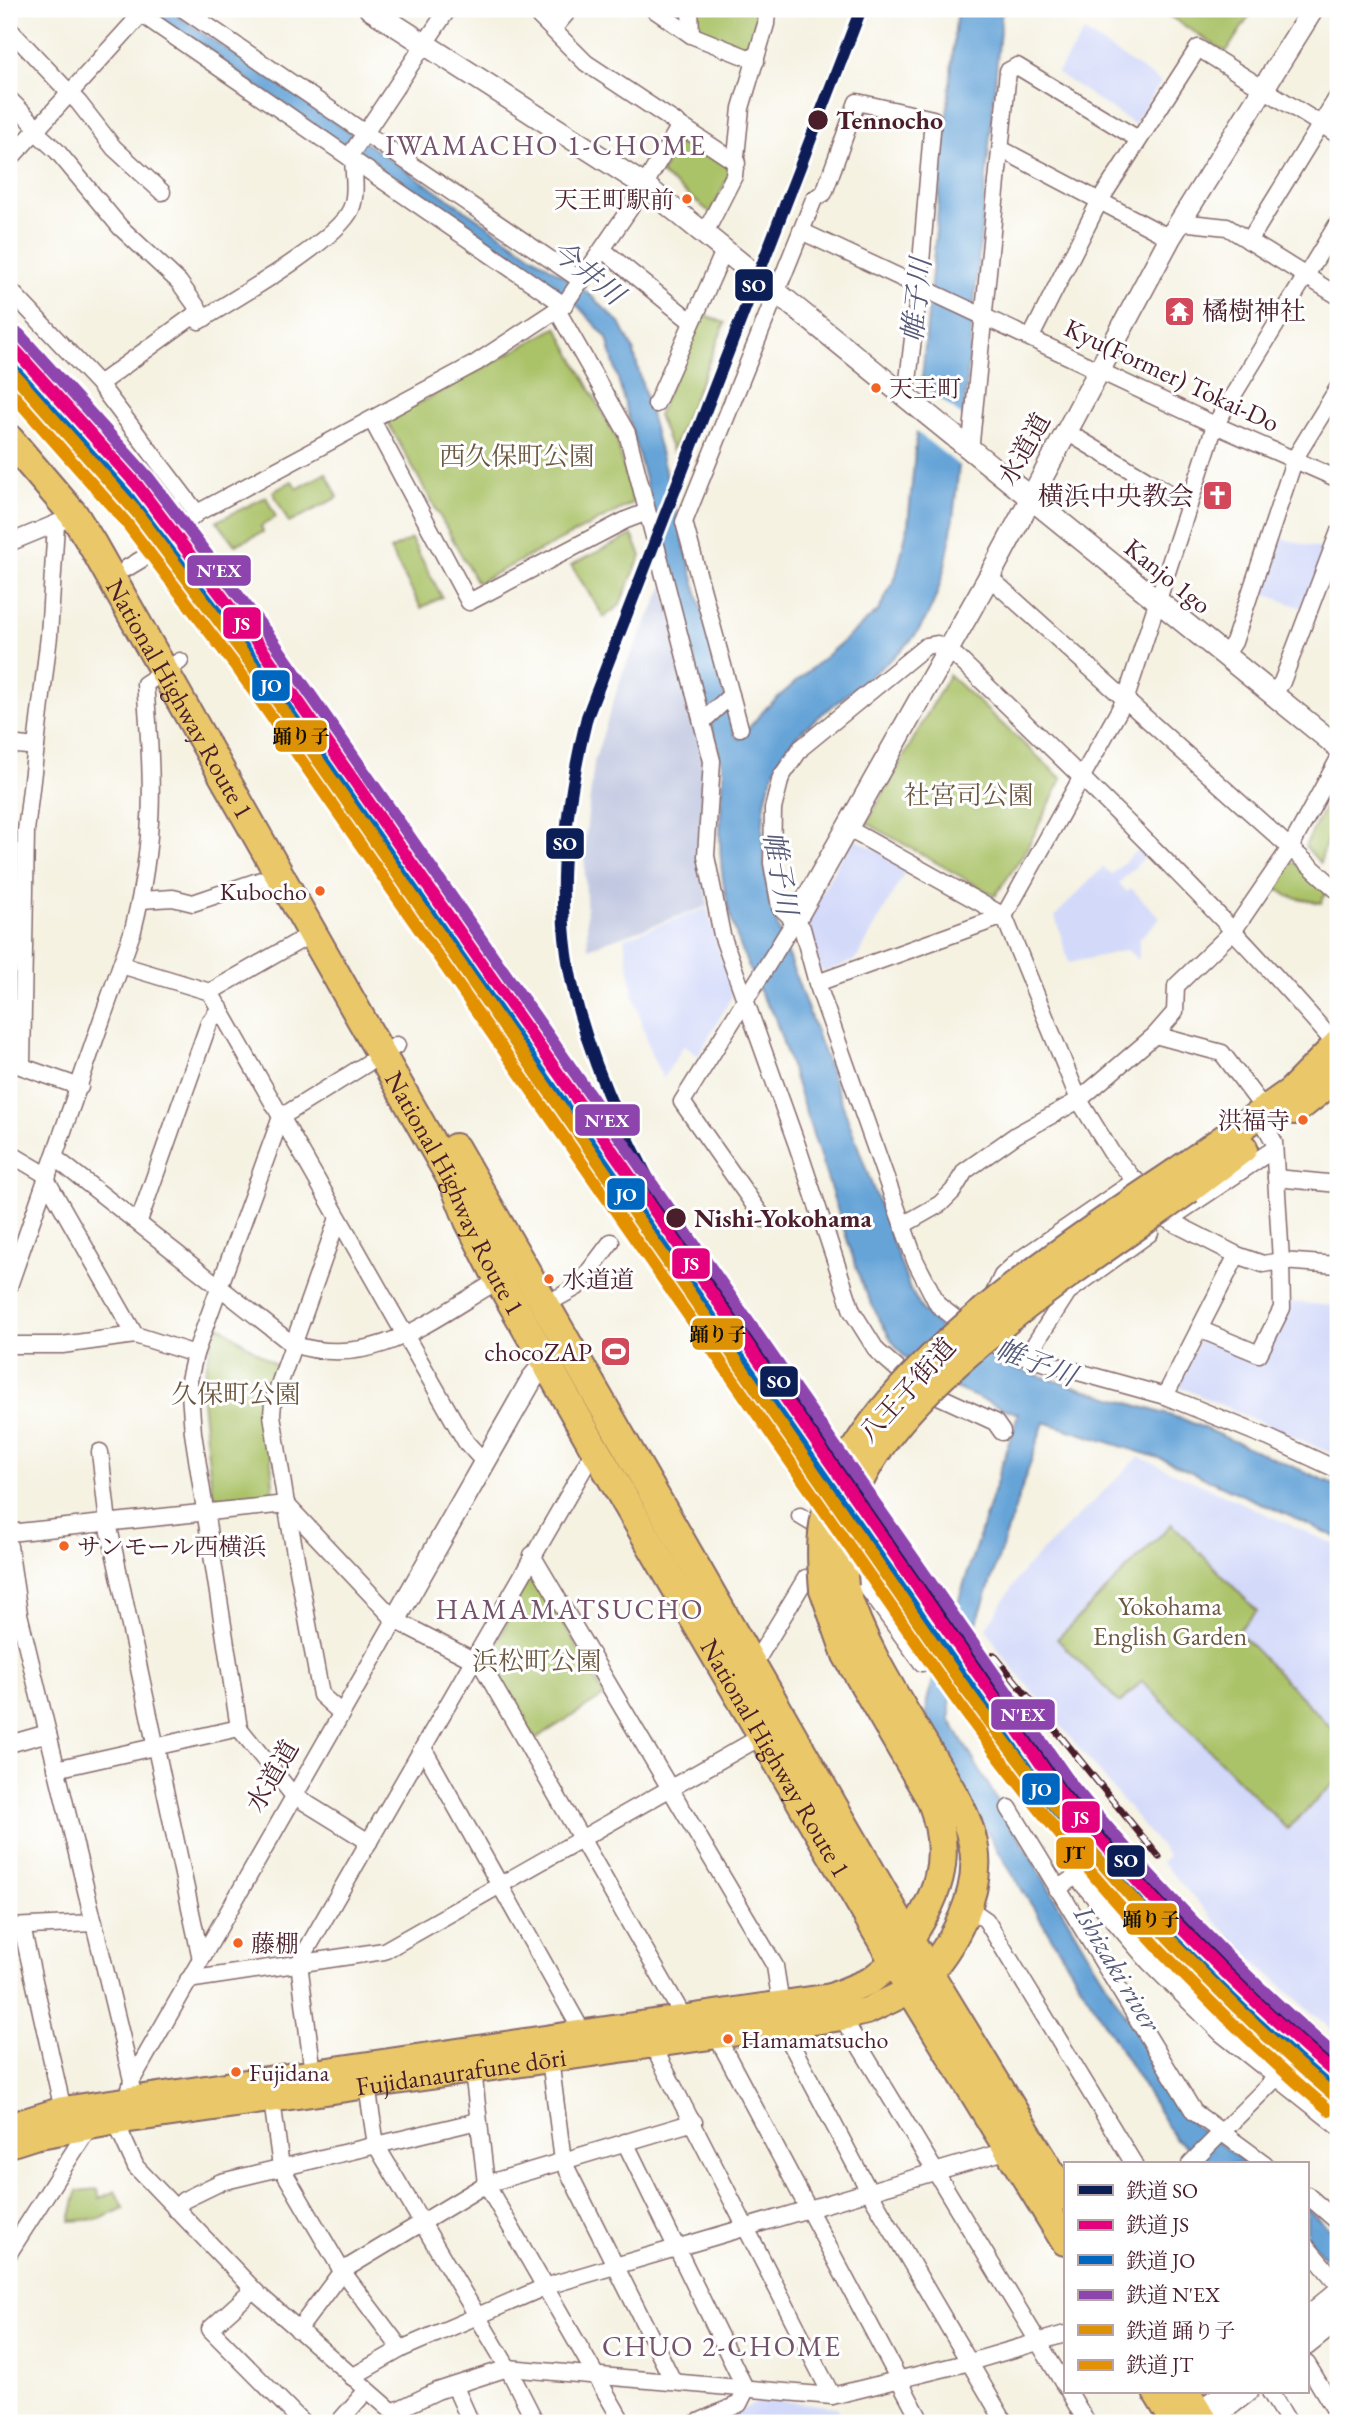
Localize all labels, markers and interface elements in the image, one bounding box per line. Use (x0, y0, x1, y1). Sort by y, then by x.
place label: Tennocho (836, 103, 943, 137)
marker: Tennocho (806, 108, 830, 132)
district label: IWAMACHO 1-CHOME (385, 127, 707, 163)
place label: 天王町駅前 (554, 184, 674, 215)
marker: 天王町駅前 (680, 192, 694, 206)
water label: 今井川 (544, 232, 634, 314)
water label: 帷子川 (894, 253, 939, 344)
line badge: SO (734, 268, 774, 302)
text: SO (742, 273, 766, 298)
temple icon: 橘樹神社 (1162, 294, 1196, 328)
place label: 橘樹神社 (1202, 294, 1306, 328)
street label: Kyu(Former) Tokai-Do (1059, 310, 1285, 440)
place label: 天王町 (889, 373, 961, 404)
marker: 天王町 (869, 381, 883, 395)
street label: 水道道 (990, 407, 1058, 491)
park label: 西久保町公園 (439, 439, 595, 473)
place label: 横浜中央教会 (1038, 479, 1194, 513)
church icon: 横浜中央教会 (1200, 479, 1234, 513)
street label: Kanjo 1go (1118, 531, 1218, 621)
line badge: N'EX (186, 554, 252, 587)
text: N'EX (196, 558, 242, 583)
street label: National Highway Route 1 (98, 573, 261, 825)
line badge: JS (222, 606, 262, 640)
text: JS (232, 611, 250, 636)
line badge: JO (251, 669, 291, 702)
text: JO (258, 673, 282, 698)
line badge: 踊り子 (274, 719, 328, 753)
text: 踊り子 (272, 724, 330, 749)
park label: 社宮司公園 (904, 778, 1034, 812)
line badge: SO (545, 827, 585, 860)
water label: 帷子川 (756, 829, 807, 920)
text: SO (553, 831, 577, 856)
place label: Kubocho (220, 876, 307, 907)
marker: Kubocho (313, 884, 327, 898)
street label: National Highway Route 1 (377, 1065, 532, 1321)
line badge: N'EX (574, 1103, 641, 1137)
place label: 洪福寺 (1218, 1105, 1290, 1136)
text: N'EX (584, 1108, 630, 1133)
marker: 洪福寺 (1296, 1113, 1310, 1127)
line badge: JO (606, 1177, 646, 1211)
text: JO (613, 1182, 637, 1207)
place label: Nishi-Yokohama (694, 1201, 873, 1235)
marker: Nishi-Yokohama (664, 1206, 688, 1230)
line badge: JS (671, 1247, 711, 1280)
text: JS (681, 1251, 699, 1276)
place label: 水道道 (562, 1264, 634, 1295)
marker: 水道道 (542, 1272, 556, 1286)
line badge: 踊り子 (691, 1317, 744, 1351)
text: 踊り子 (689, 1322, 747, 1347)
street label: 八王子街道 (851, 1330, 963, 1450)
water label: 帷子川 (990, 1330, 1084, 1395)
place label: chocoZAP (484, 1335, 592, 1369)
sports icon: chocoZAP (598, 1335, 632, 1369)
line badge: SO (759, 1365, 799, 1398)
text: SO (767, 1369, 791, 1394)
park label: 久保町公園 (171, 1377, 301, 1411)
place label: サンモール西横浜 (77, 1531, 266, 1562)
marker: サンモール西横浜 (57, 1539, 71, 1553)
park label: Yokohama English Garden (1093, 1589, 1247, 1653)
district label: HAMAMATSUCHO (436, 1591, 704, 1627)
street label: National Highway Route 1 (693, 1633, 859, 1884)
park label: 浜松町公園 (472, 1644, 602, 1678)
line badge: N'EX (990, 1698, 1056, 1731)
text: N'EX (1000, 1702, 1046, 1727)
street label: 水道道 (238, 1734, 306, 1818)
line badge: JO (1021, 1772, 1061, 1806)
text: JO (1028, 1777, 1052, 1802)
line badge: JS (1061, 1800, 1101, 1834)
text: JS (1071, 1805, 1089, 1830)
line badge: JT (1055, 1836, 1095, 1870)
text: JT (1063, 1840, 1086, 1865)
line badge: SO (1106, 1844, 1146, 1878)
text: SO (1114, 1848, 1138, 1873)
water label: Ishizaki river (1066, 1898, 1170, 2039)
line badge: 踊り子 (1125, 1902, 1178, 1936)
text: 踊り子 (1122, 1907, 1180, 1932)
place label: 藤棚 (251, 1928, 299, 1959)
marker: 藤棚 (231, 1936, 245, 1950)
place label: Hamamatsucho (741, 2024, 889, 2055)
marker: Hamamatsucho (721, 2032, 735, 2046)
street label: Fujidanaurafune dōri (354, 2040, 568, 2103)
place label: Fujidana (249, 2057, 330, 2088)
marker: Fujidana (229, 2065, 243, 2079)
legend (1064, 2162, 1308, 2394)
text: 鉄道 SO (1126, 2177, 1198, 2204)
text: 鉄道 JS (1126, 2211, 1189, 2238)
text: 鉄道 JO (1126, 2247, 1195, 2274)
text: 鉄道 N'EX (1126, 2281, 1220, 2308)
text: 鉄道 踊り子 (1126, 2317, 1235, 2344)
district label: CHUO 2-CHOME (602, 2328, 842, 2364)
text: 鉄道 JT (1126, 2351, 1194, 2378)

